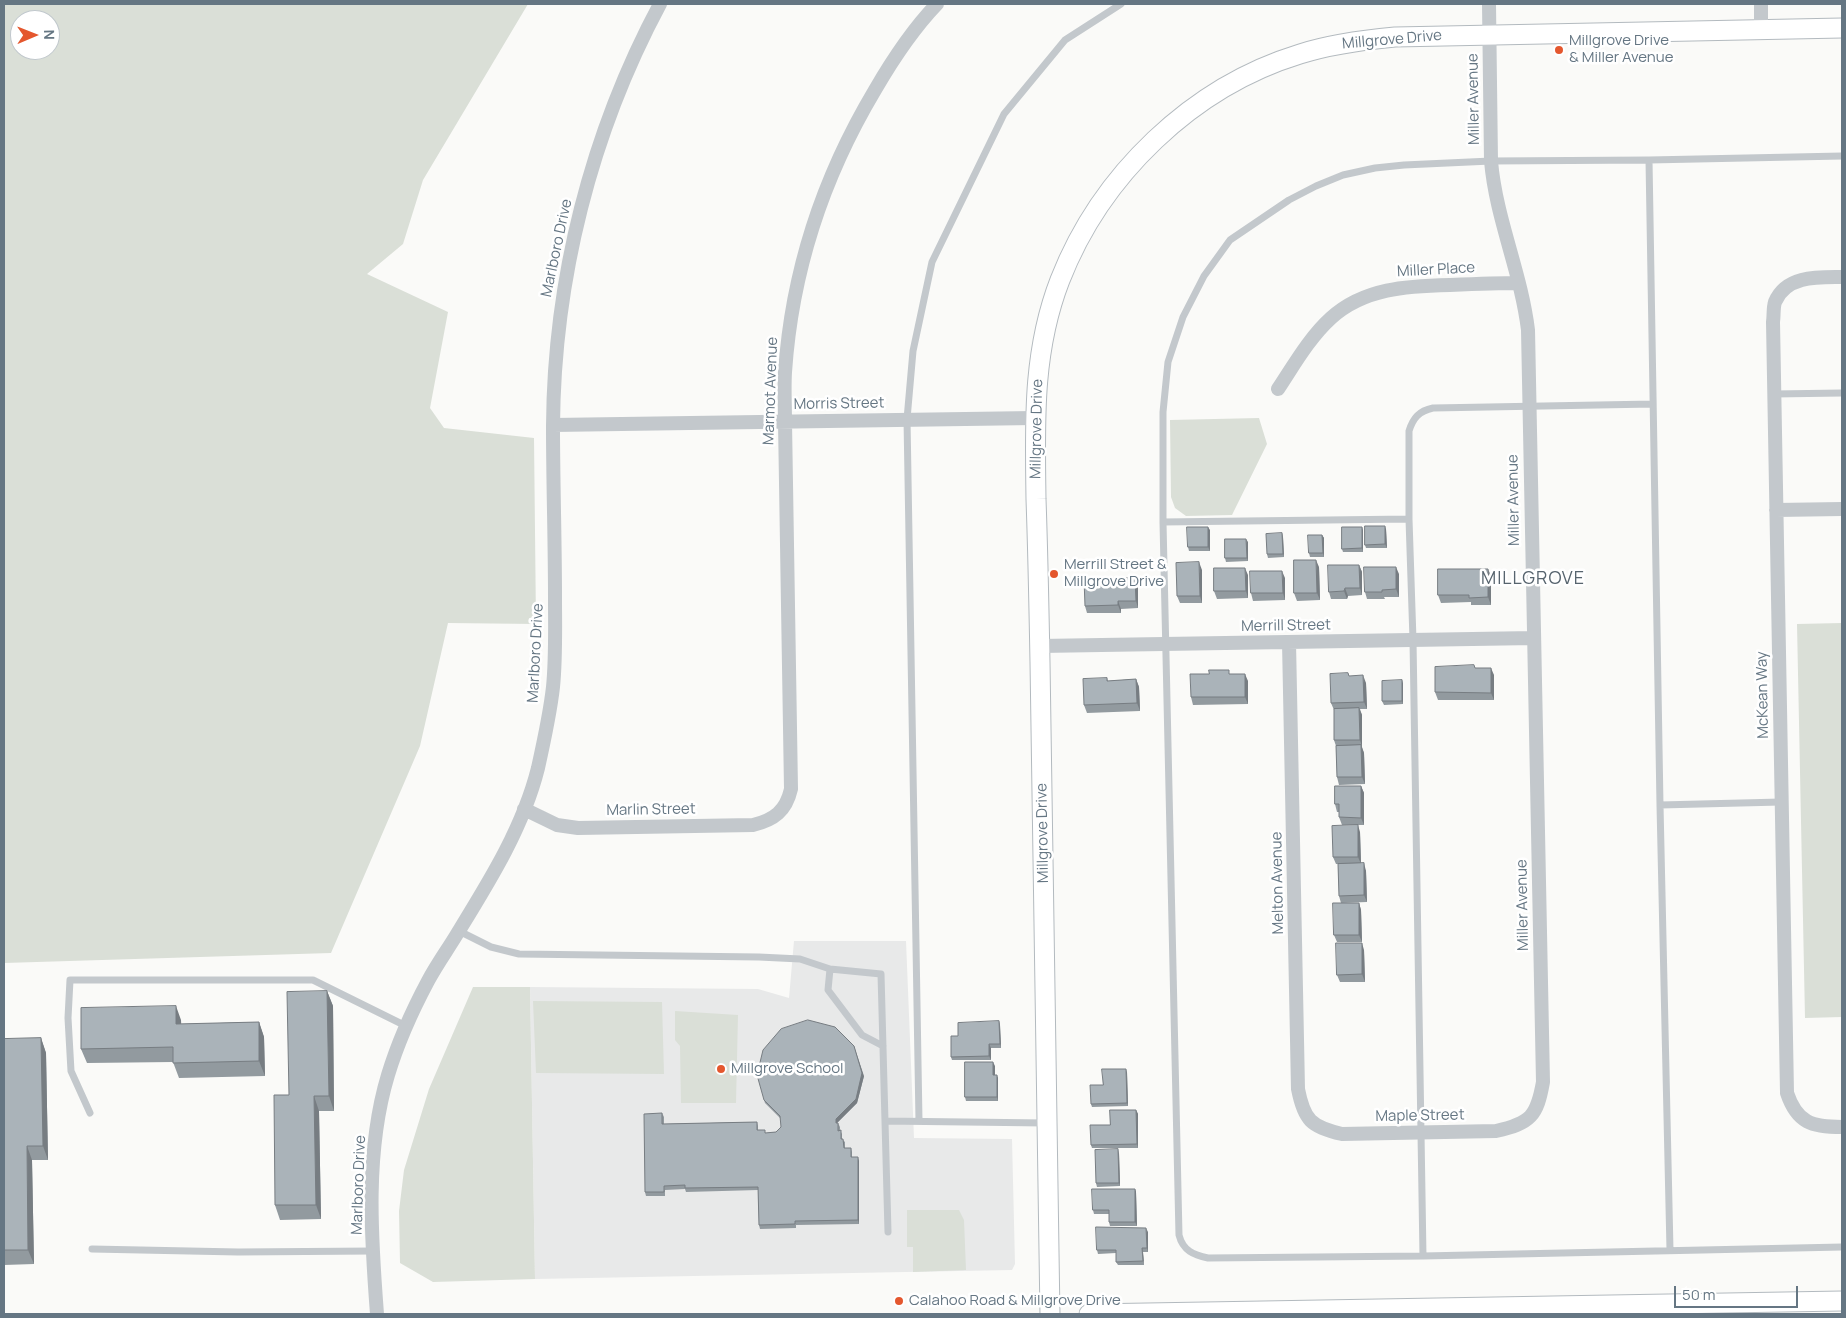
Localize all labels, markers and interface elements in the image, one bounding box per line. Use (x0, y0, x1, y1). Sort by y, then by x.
north arrow (10, 10, 60, 60)
street label: Millgrove Drive (1341, 27, 1443, 53)
text: N (40, 30, 59, 40)
place label: Millgrove Drive & Miller Avenue (1569, 32, 1673, 67)
marker: Millgrove Drive & Miller Avenue (1553, 44, 1565, 56)
street label: Miller Avenue (1464, 53, 1484, 145)
street label: Marlboro Drive (538, 197, 576, 299)
street label: Miller Place (1397, 259, 1475, 281)
street label: Marmot Avenue (760, 337, 782, 445)
street label: Millgrove Drive (1027, 379, 1047, 479)
street label: Morris Street (793, 394, 885, 414)
street label: Miller Avenue (1504, 454, 1524, 546)
place label: Merrill Street & Millgrove Drive (1064, 556, 1167, 591)
marker: Merrill Street & Millgrove Drive (1048, 568, 1060, 580)
district label: MILLGROVE (1480, 568, 1586, 590)
street label: Marlboro Drive (524, 603, 548, 703)
street label: Merrill Street (1241, 616, 1331, 636)
street label: McKean Way (1753, 651, 1773, 739)
street label: Millgrove Drive (1033, 783, 1053, 883)
street label: Marlin Street (606, 800, 696, 820)
street label: Melton Avenue (1268, 831, 1288, 935)
street label: Miller Avenue (1513, 859, 1533, 951)
place label: Millgrove School (731, 1060, 844, 1078)
marker: Millgrove School (715, 1063, 727, 1075)
street label: Maple Street (1375, 1106, 1465, 1126)
street label: Marlboro Drive (348, 1135, 370, 1235)
scale bar (1676, 1276, 1800, 1308)
text: 50 m (1682, 1284, 1716, 1305)
place label: Calahoo Road & Millgrove Drive (909, 1292, 1121, 1310)
marker: Calahoo Road & Millgrove Drive (893, 1295, 905, 1307)

